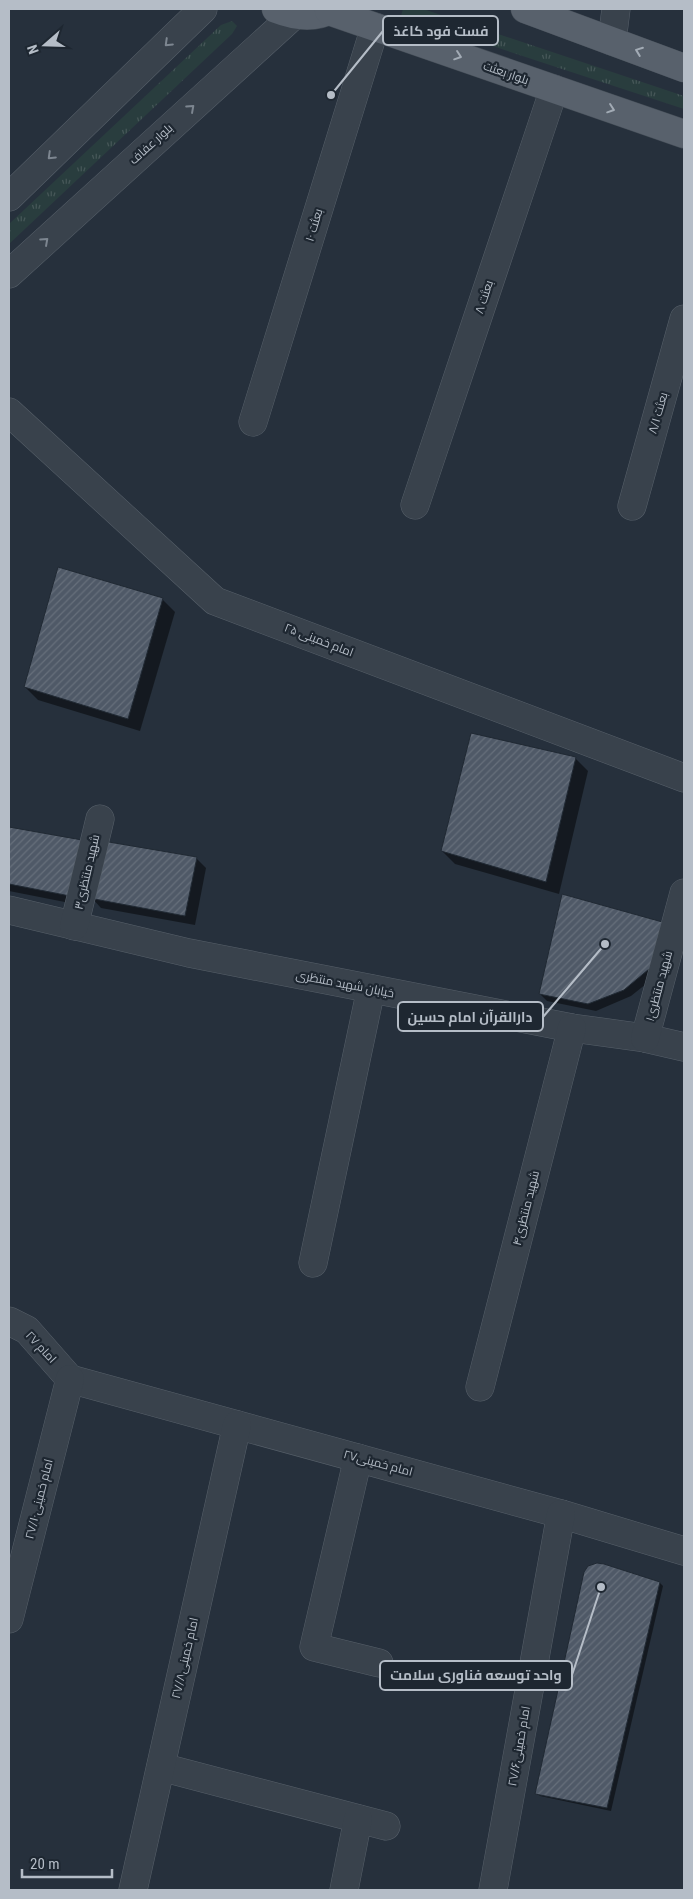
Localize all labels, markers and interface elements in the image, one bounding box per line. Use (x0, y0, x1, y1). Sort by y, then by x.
callout: فست فود کاغذ (383, 16, 498, 45)
north arrow (20, 20, 70, 70)
text: فست فود کاغذ (393, 23, 489, 40)
one-way arrow (165, 37, 174, 46)
text: N (24, 43, 42, 56)
one-way arrow (635, 46, 644, 57)
one-way arrow (453, 50, 461, 60)
street label: بلوار بعثت (481, 59, 531, 87)
one-way arrow (607, 103, 615, 113)
one-way arrow (186, 105, 195, 114)
street label: بلوار عفاف (126, 121, 176, 167)
one-way arrow (48, 150, 57, 159)
street label: بعثت ۱۰ (302, 207, 326, 243)
one-way arrow (39, 238, 48, 247)
street label: بعثت ۸ (472, 278, 496, 316)
street label: بعثت ۸/۱ (645, 391, 671, 435)
street label: امام خمینی ۲۵ (282, 620, 355, 661)
street label: شهید منتظری۳ (72, 833, 102, 911)
street label: شهید منتظری۱ (643, 949, 675, 1023)
street label: خیابان شهید منتظری (295, 968, 395, 1000)
callout: دارالقرآن امام حسین (398, 1002, 543, 1031)
text: دارالقرآن امام حسین (408, 1009, 532, 1027)
street label: شهید منتظری۴ (510, 1169, 542, 1247)
street label: امام ۲۷ (22, 1328, 59, 1367)
street label: امام خمینی۲۷ (342, 1447, 414, 1480)
street label: امام خمینی۲۷/۱۰ (22, 1457, 57, 1541)
street label: امام خمینی۲۷/۸ (169, 1616, 202, 1700)
callout: واحد توسعه فناوری سلامت (380, 1661, 572, 1690)
text: واحد توسعه فناوری سلامت (390, 1667, 562, 1684)
street label: امام خمینی۲۷/۶ (505, 1705, 534, 1787)
scale bar (22, 1846, 112, 1878)
text: 20 m (30, 1855, 60, 1873)

